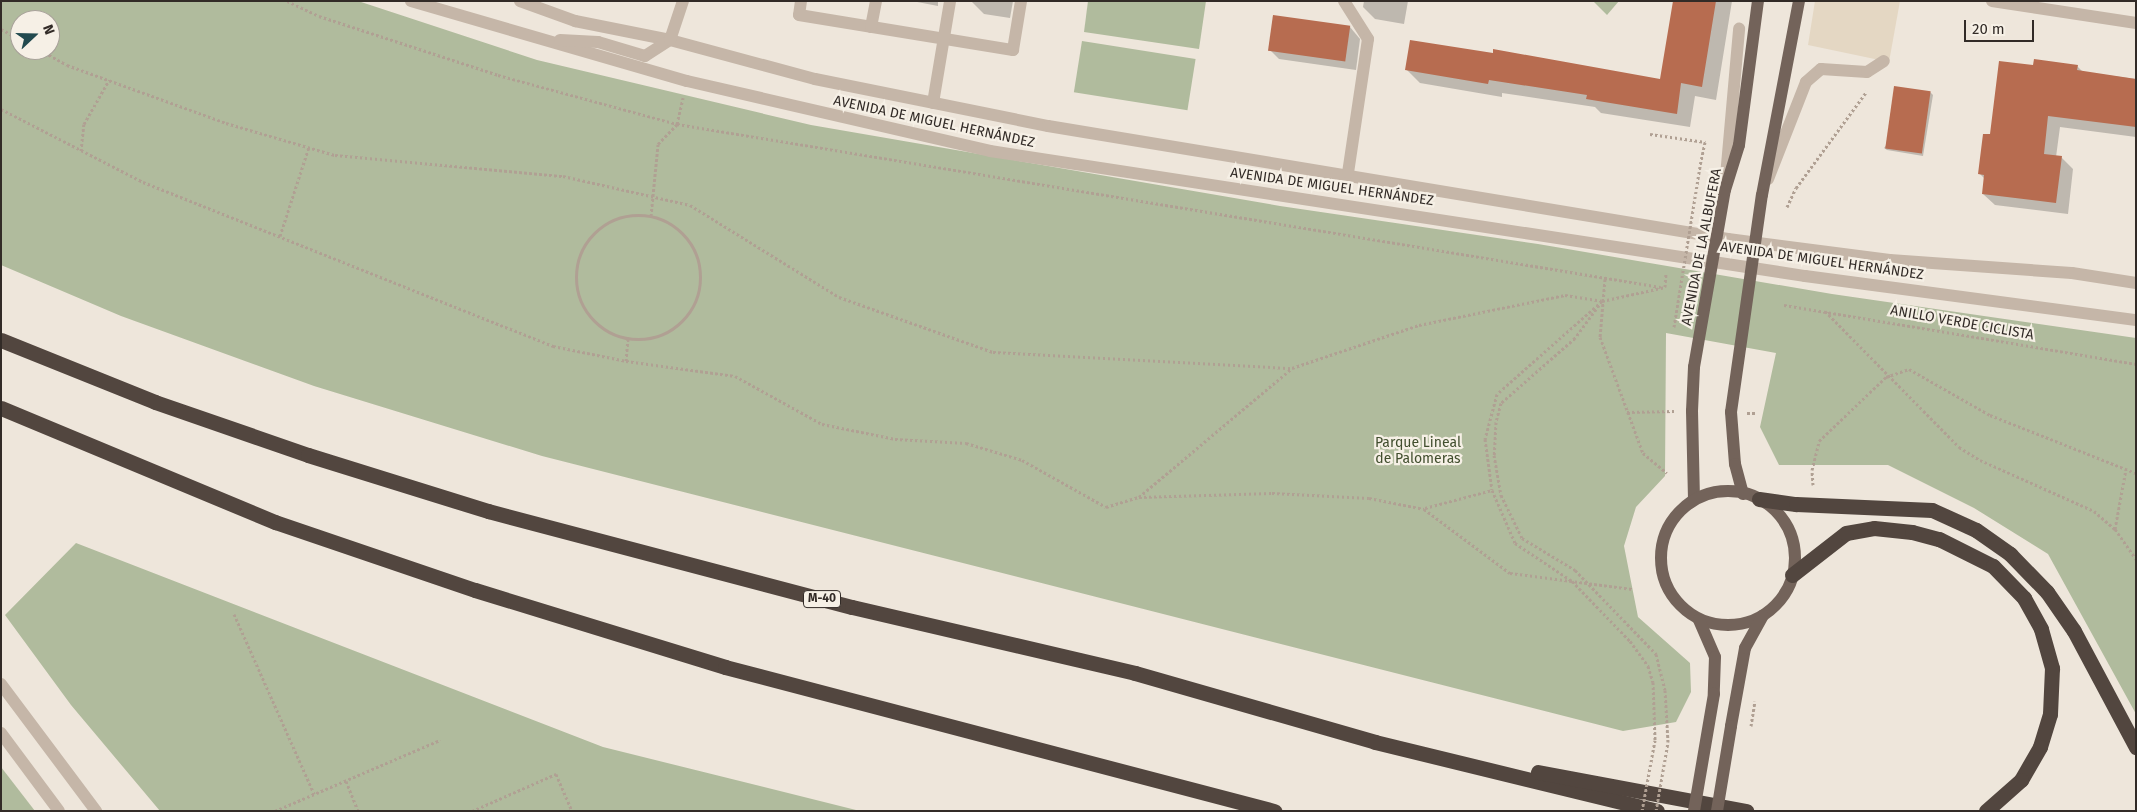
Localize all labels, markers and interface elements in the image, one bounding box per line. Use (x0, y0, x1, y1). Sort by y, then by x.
north arrow (10, 10, 60, 60)
scale bar (1967, 10, 2037, 42)
text: 20 m (1972, 20, 2005, 38)
text: N (39, 22, 58, 37)
street label: AVENIDA DE MIGUEL HERNÁNDEZ (832, 92, 1036, 152)
street label: AVENIDA DE MIGUEL HERNÁNDEZ (1229, 164, 1435, 210)
street label: AVENIDA DE LA ALBUFERA (1678, 167, 1726, 327)
street label: AVENIDA DE MIGUEL HERNÁNDEZ (1719, 238, 1925, 284)
street label: ANILLO VERDE CICLISTA (1889, 302, 2035, 344)
park label: Parque Lineal de Palomeras (1375, 435, 1461, 468)
road number: M-40 (802, 590, 842, 608)

